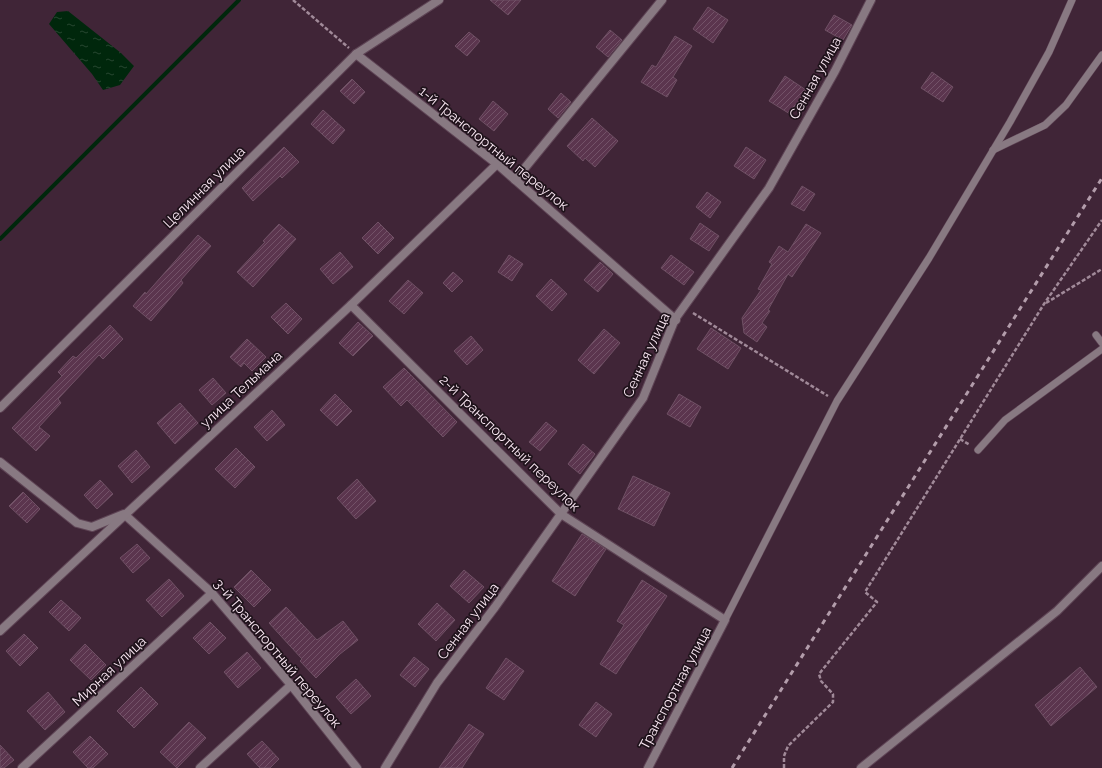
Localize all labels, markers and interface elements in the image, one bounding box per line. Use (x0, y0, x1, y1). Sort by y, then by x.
street label: Сенная улица (786, 34, 844, 122)
street label: 1-й Транспортный переулок (416, 83, 572, 213)
street label: Целинная улица (160, 143, 248, 231)
street label: Сенная улица (619, 310, 673, 400)
street label: улица Тельмана (197, 347, 285, 431)
street label: 2-й Транспортный переулок (436, 372, 584, 514)
street label: 3-й Транспортный переулок (211, 575, 345, 731)
street label: Сенная улица (434, 580, 502, 662)
street label: Транспортная улица (636, 624, 714, 752)
street label: Мирная улица (69, 633, 149, 709)

